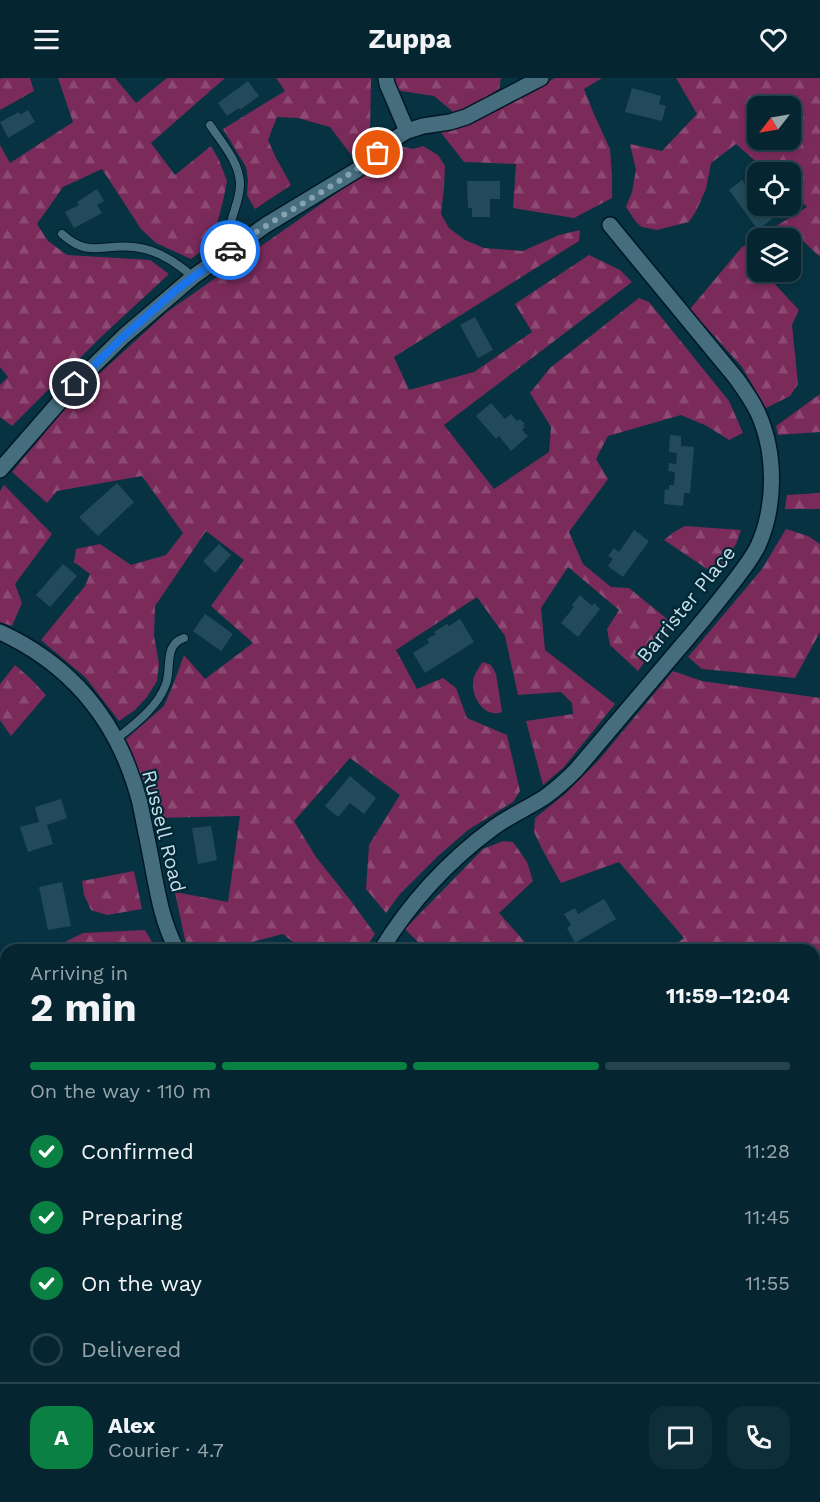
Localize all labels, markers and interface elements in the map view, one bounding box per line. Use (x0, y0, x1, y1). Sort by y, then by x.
icon: menu (30, 23, 63, 56)
text: Zuppa (369, 23, 452, 55)
icon: heart (757, 23, 790, 56)
north arrow (747, 96, 801, 150)
map controls (747, 96, 801, 282)
pin (352, 127, 403, 178)
icon: bag (361, 136, 394, 169)
button: locate (747, 162, 801, 216)
courier (200, 220, 260, 280)
button: layers (747, 228, 801, 282)
icon: car (214, 234, 247, 267)
pin (49, 358, 100, 409)
icon: home (58, 367, 91, 400)
street label: Barrister Place (632, 541, 740, 667)
street label: Russell Road (137, 767, 191, 895)
text: Arriving in (30, 961, 128, 985)
text: 11:59–12:04 (666, 983, 790, 1008)
text: 2 min (30, 985, 137, 1030)
text: On the way · 110 m (30, 1079, 211, 1103)
icon: check (30, 1135, 63, 1168)
text: Confirmed (81, 1139, 194, 1164)
text: 11:28 (745, 1139, 790, 1163)
icon: check (30, 1201, 63, 1234)
text: Preparing (81, 1205, 182, 1230)
text: 11:45 (745, 1205, 790, 1229)
icon: check (30, 1267, 63, 1300)
text: On the way (81, 1271, 202, 1296)
text: 11:55 (745, 1271, 790, 1295)
text: Delivered (81, 1337, 181, 1362)
button: chat (649, 1406, 712, 1469)
button: phone (727, 1406, 790, 1469)
text: Alex (108, 1413, 155, 1438)
text: A (54, 1425, 69, 1450)
text: Courier · 4.7 (108, 1438, 224, 1462)

